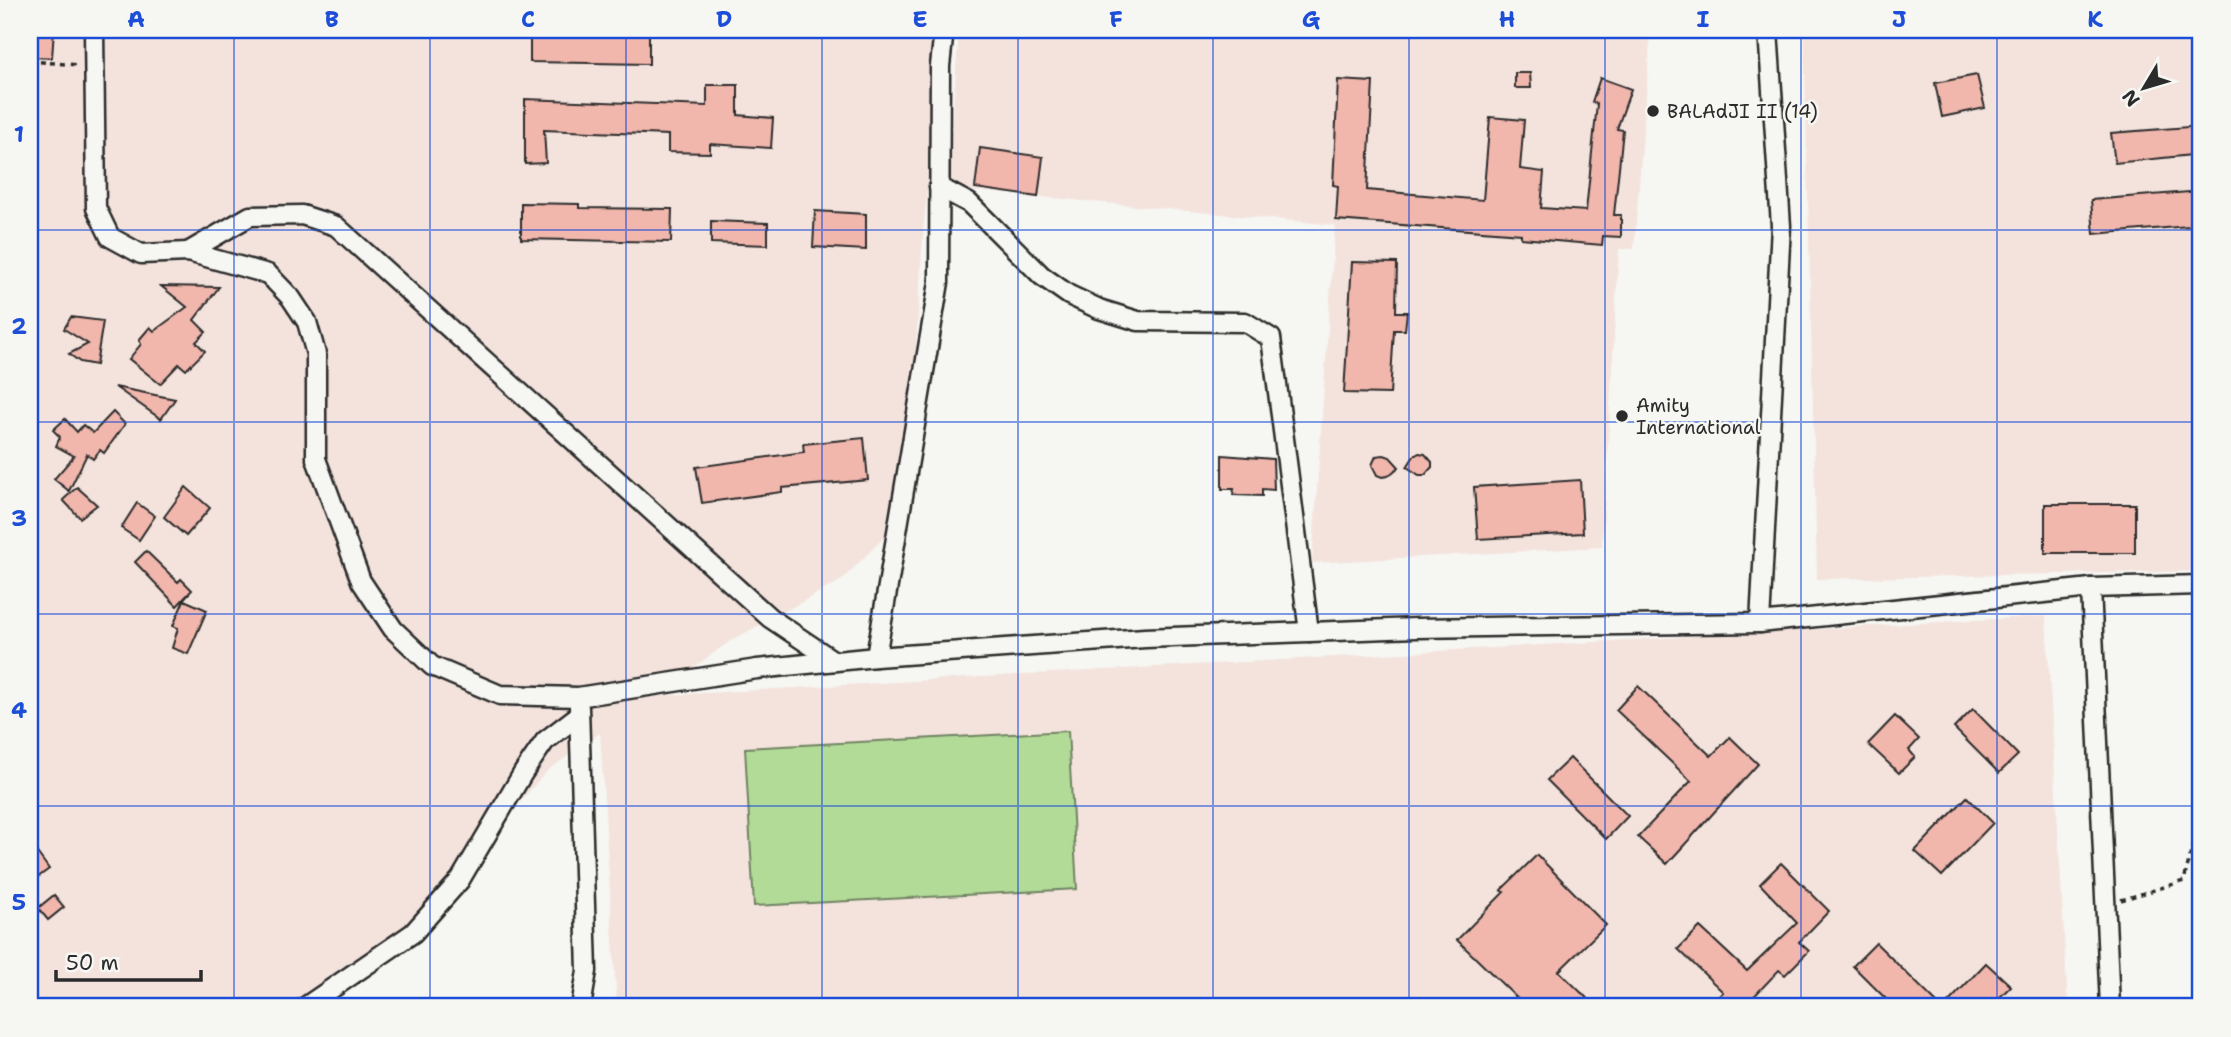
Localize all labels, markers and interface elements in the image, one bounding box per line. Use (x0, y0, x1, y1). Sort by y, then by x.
text: A (127, 4, 145, 34)
text: B (325, 4, 339, 34)
text: C (521, 4, 535, 34)
text: D (716, 4, 732, 34)
text: E (912, 4, 928, 34)
text: F (1109, 4, 1123, 34)
text: G (1302, 4, 1321, 34)
text: H (1499, 4, 1515, 34)
text: I (1697, 4, 1710, 34)
text: J (1892, 4, 1906, 34)
text: K (2087, 4, 2103, 34)
north arrow (2108, 52, 2178, 122)
text: N (2117, 85, 2145, 112)
place label: BALAdJI II (14) (1667, 99, 1818, 124)
marker: BALAdJI II (14) (1645, 103, 1661, 119)
text: 1 (14, 119, 24, 149)
text: 2 (11, 311, 27, 341)
place label: Amity International (1636, 393, 1761, 440)
marker: Amity International (1614, 408, 1630, 424)
text: 3 (11, 503, 27, 533)
text: 4 (11, 695, 27, 725)
text: 5 (12, 887, 26, 917)
scale bar (56, 939, 201, 983)
text: 50 m (66, 949, 119, 977)

